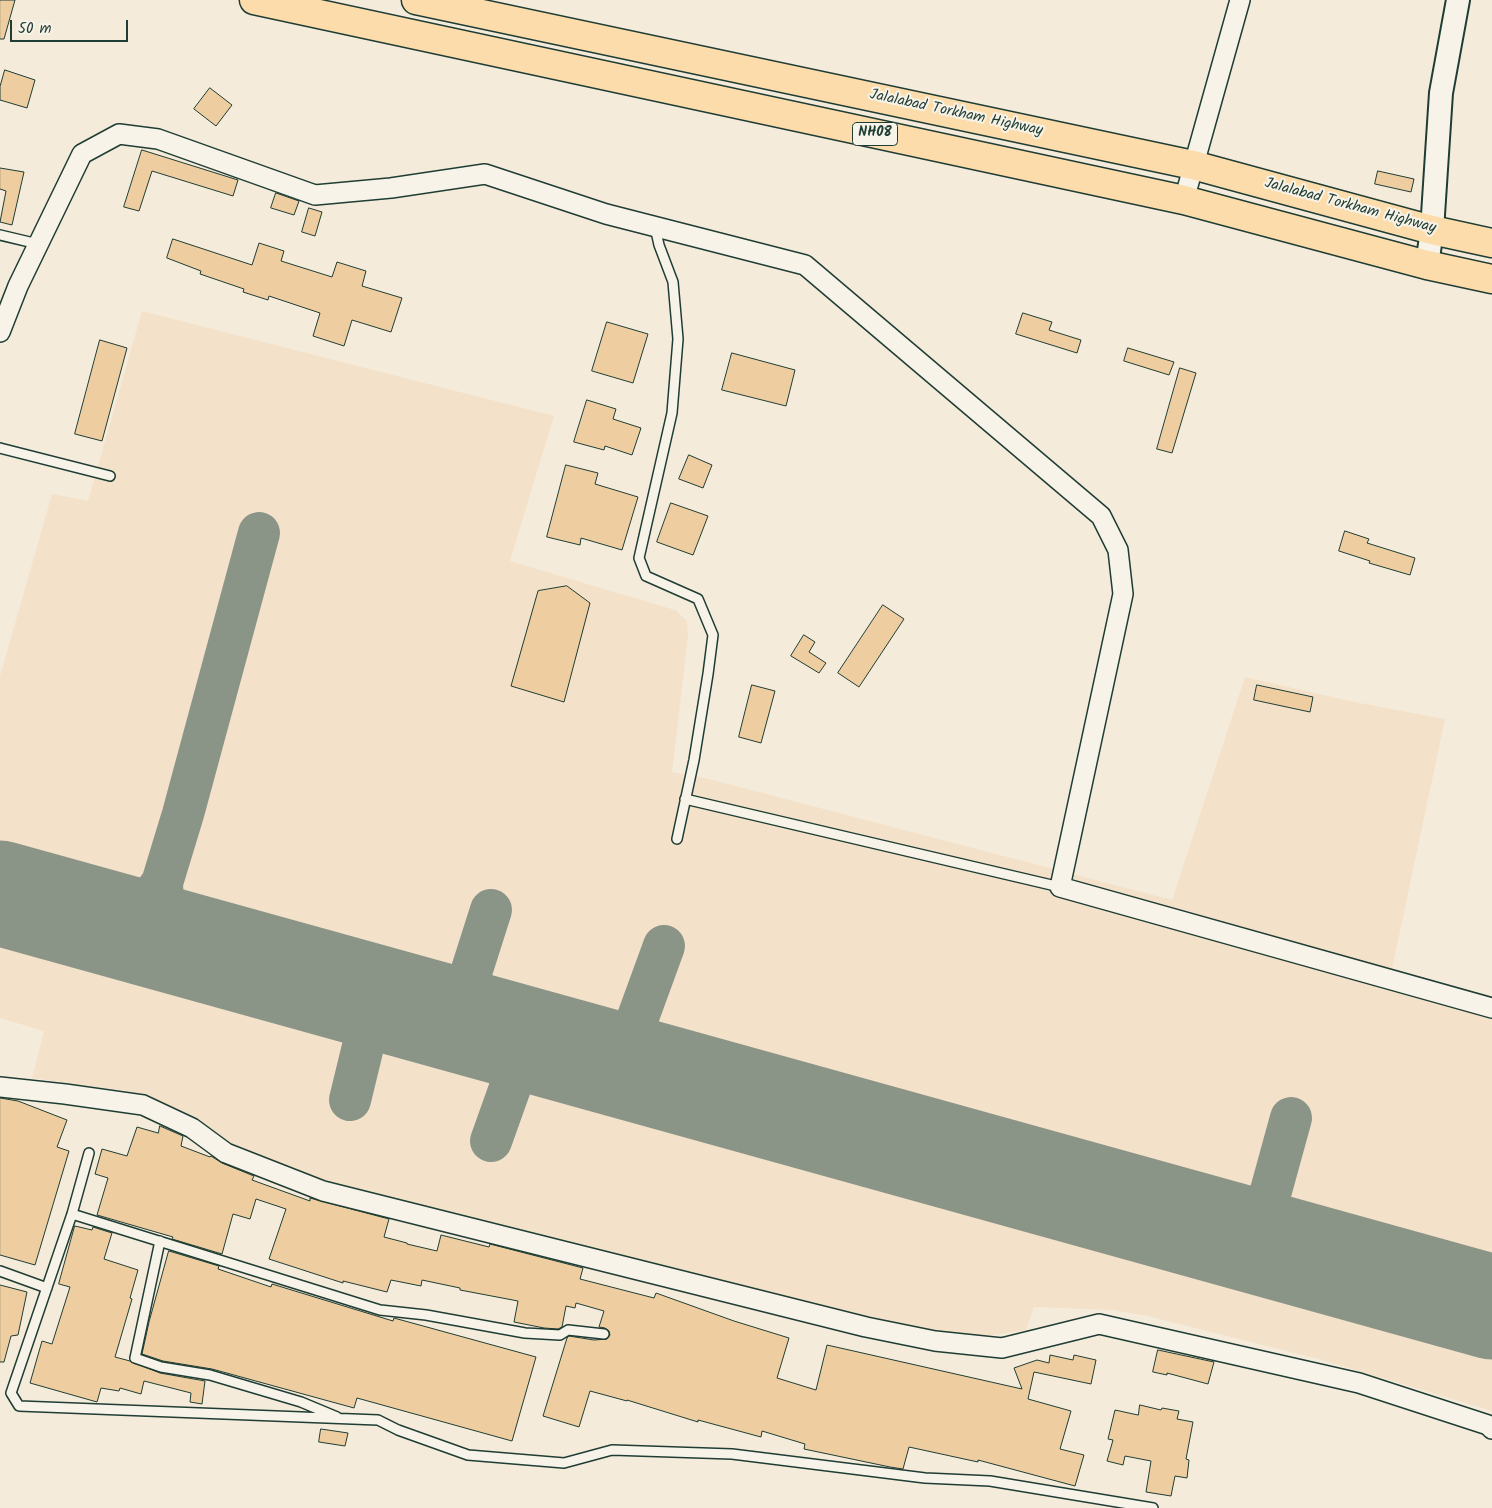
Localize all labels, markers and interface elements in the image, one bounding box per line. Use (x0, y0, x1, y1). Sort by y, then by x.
scale bar (12, 10, 130, 42)
text: 50 m (18, 17, 52, 41)
street label: Jalalabad Torkham Highway (868, 87, 1044, 141)
road number: NH08 (852, 122, 898, 146)
street label: Jalalabad Torkham Highway (1262, 175, 1438, 239)

